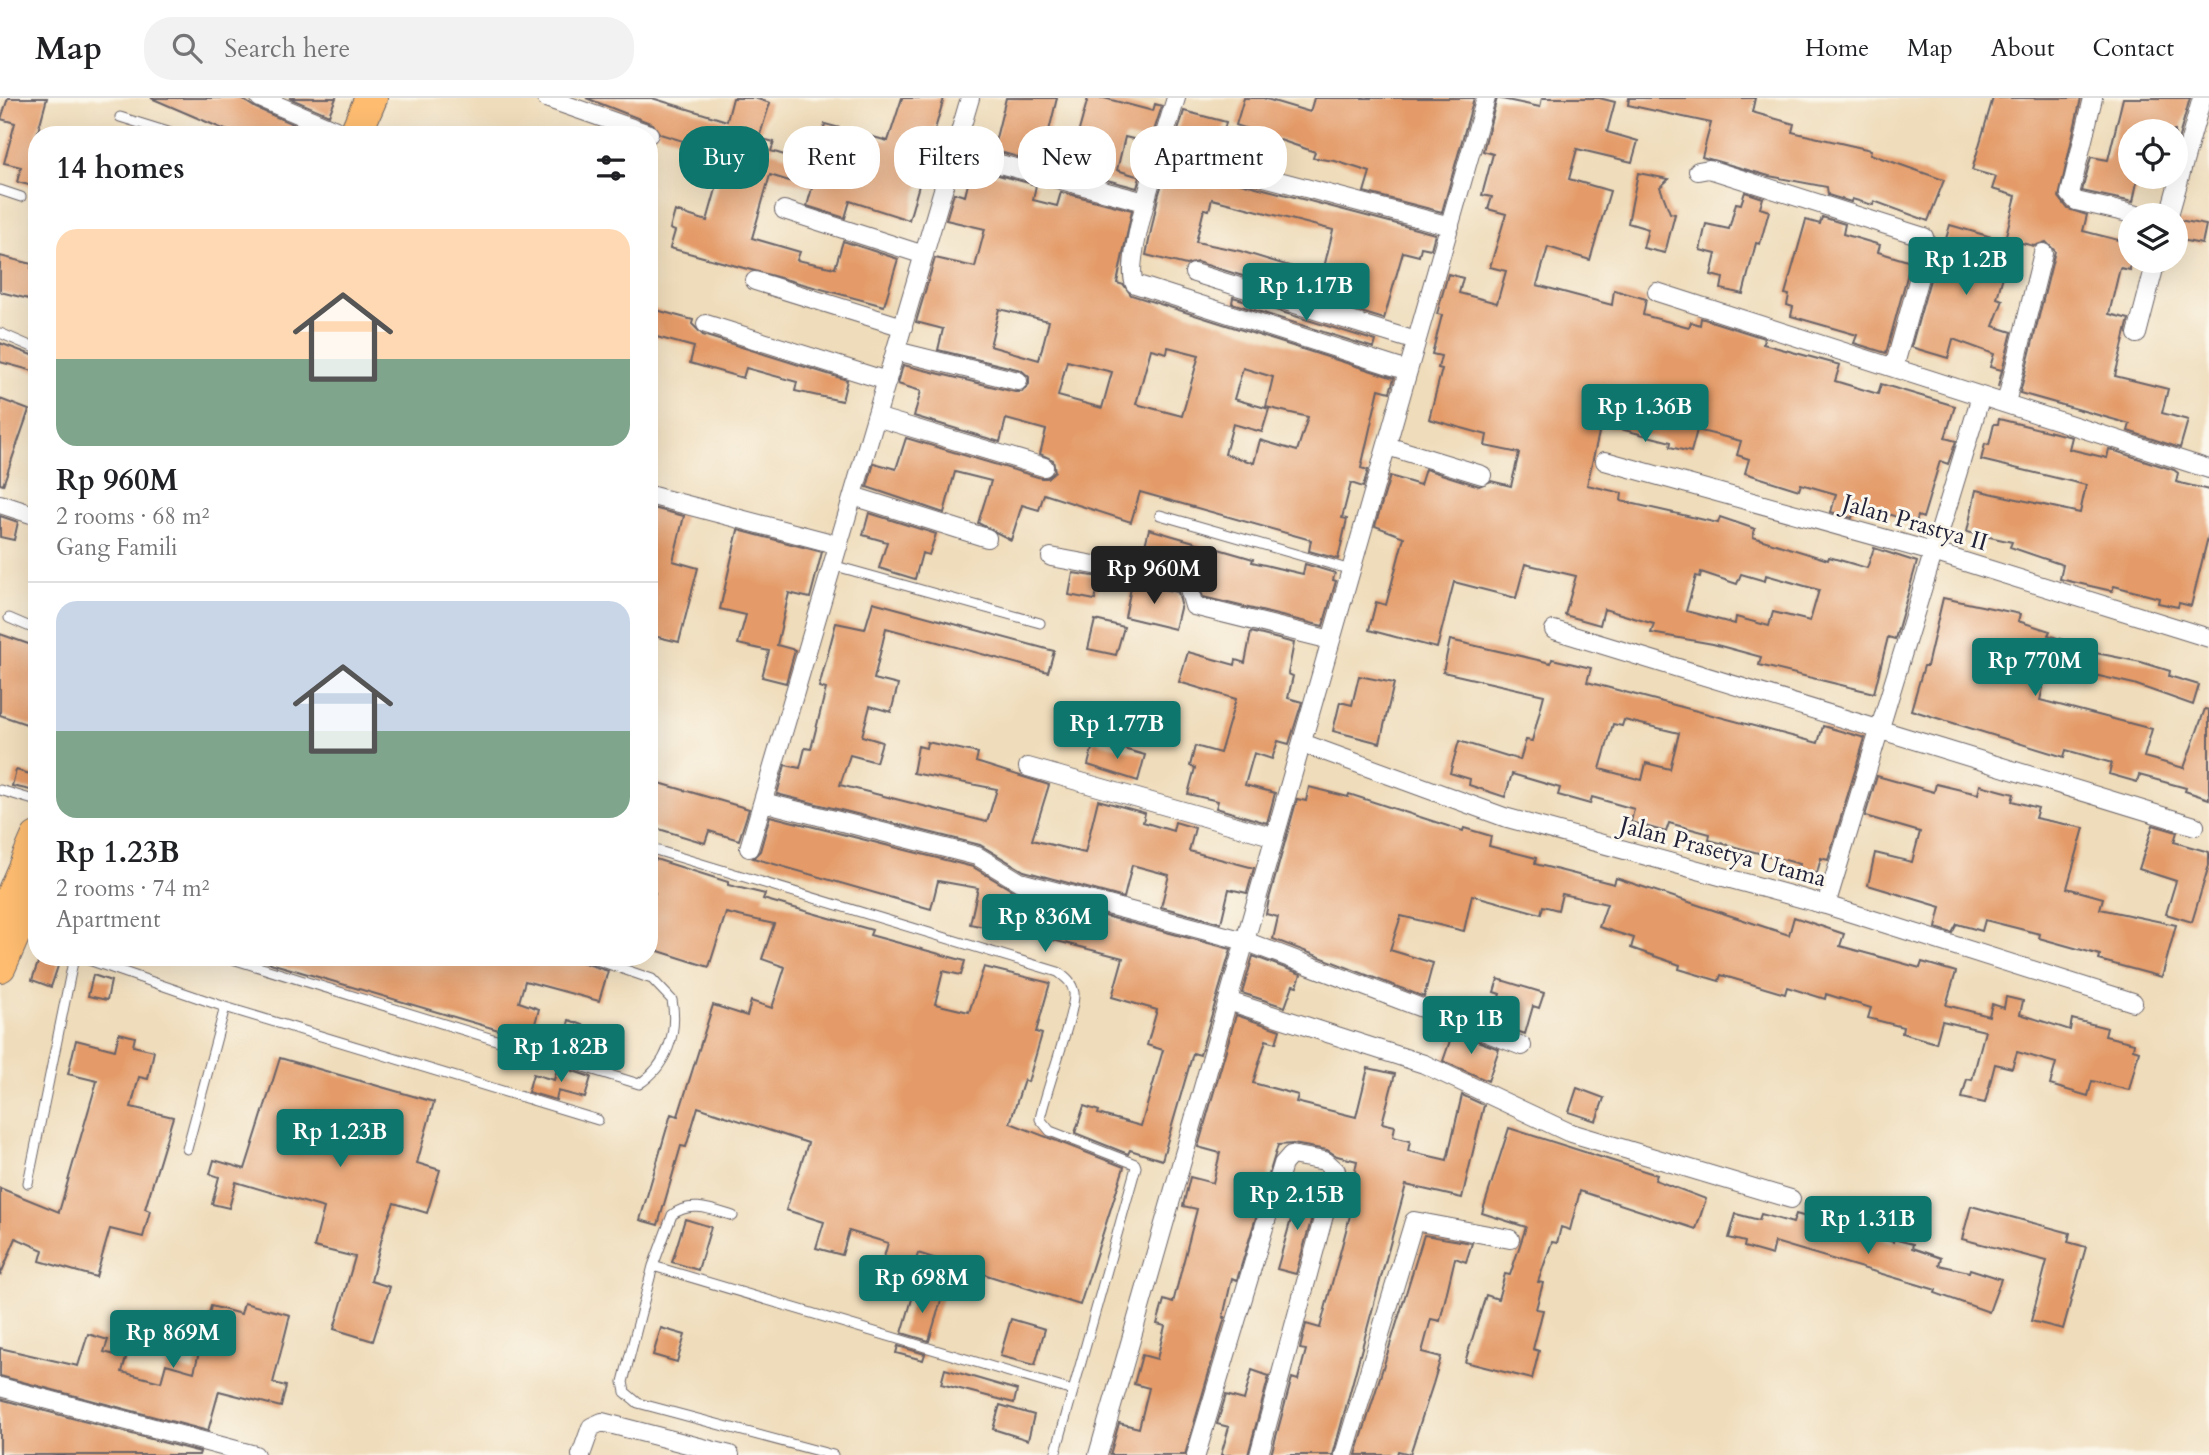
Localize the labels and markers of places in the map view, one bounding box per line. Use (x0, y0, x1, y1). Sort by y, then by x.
pin: Rp 1.2B (1901, 238, 2031, 297)
pin: Rp 1.17B (1234, 264, 1378, 323)
pin: Rp 1.36B (1573, 384, 1717, 444)
pin: Rp 960M (1089, 546, 1219, 606)
pin: Rp 770M (1970, 638, 2100, 698)
pin: Rp 1.77B (1045, 702, 1189, 761)
pin: Rp 836M (980, 894, 1110, 954)
pin: Rp 1B (1422, 996, 1520, 1056)
pin: Rp 1.82B (489, 1024, 633, 1084)
pin: Rp 1.23B (268, 1110, 412, 1169)
pin: Rp 2.15B (1225, 1172, 1369, 1232)
pin: Rp 1.31B (1796, 1196, 1940, 1256)
pin: Rp 698M (857, 1256, 987, 1315)
pin: Rp 869M (108, 1310, 238, 1370)

